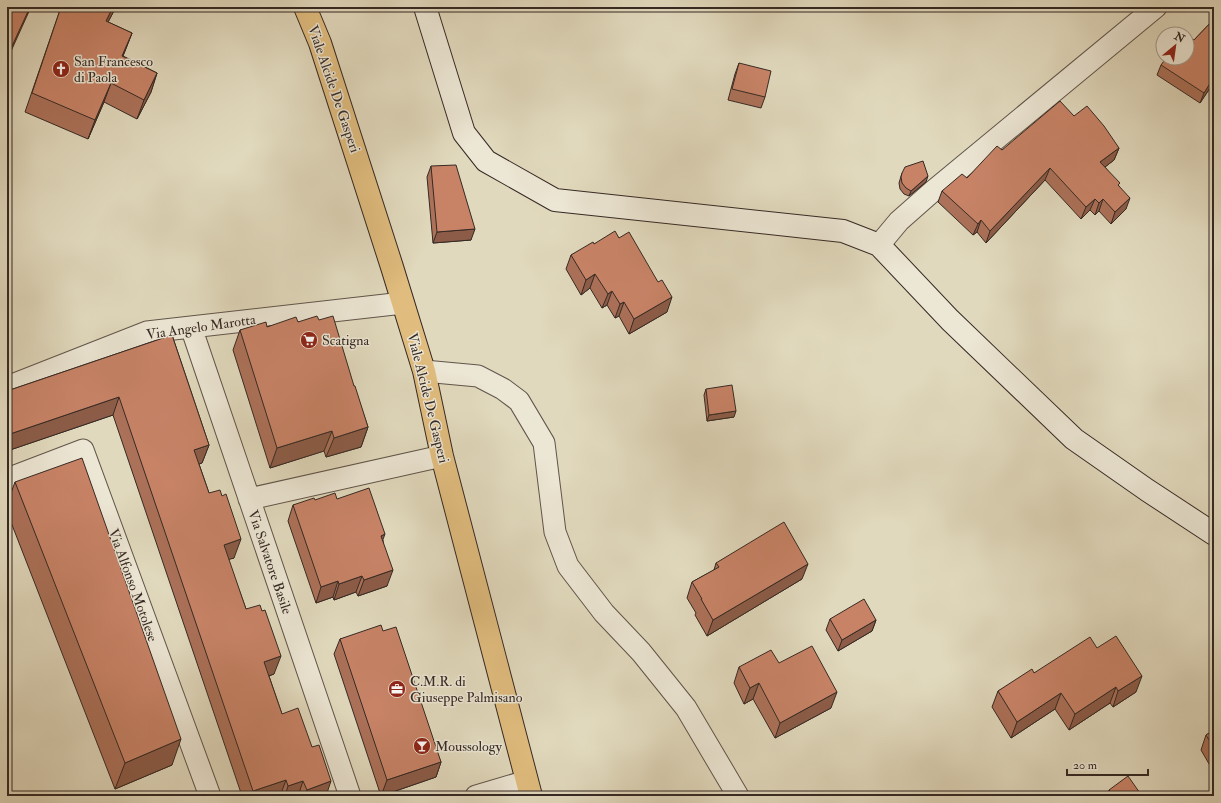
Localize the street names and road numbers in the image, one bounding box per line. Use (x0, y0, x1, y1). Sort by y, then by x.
street label: Viale Alcide De Gasperi (303, 23, 364, 155)
street label: Via Angelo Marotta (145, 311, 257, 343)
street label: Viale Alcide De Gasperi (403, 331, 452, 465)
street label: Via Salvatore Basile (244, 508, 296, 616)
street label: Via Alfonso Motolese (105, 526, 161, 644)

